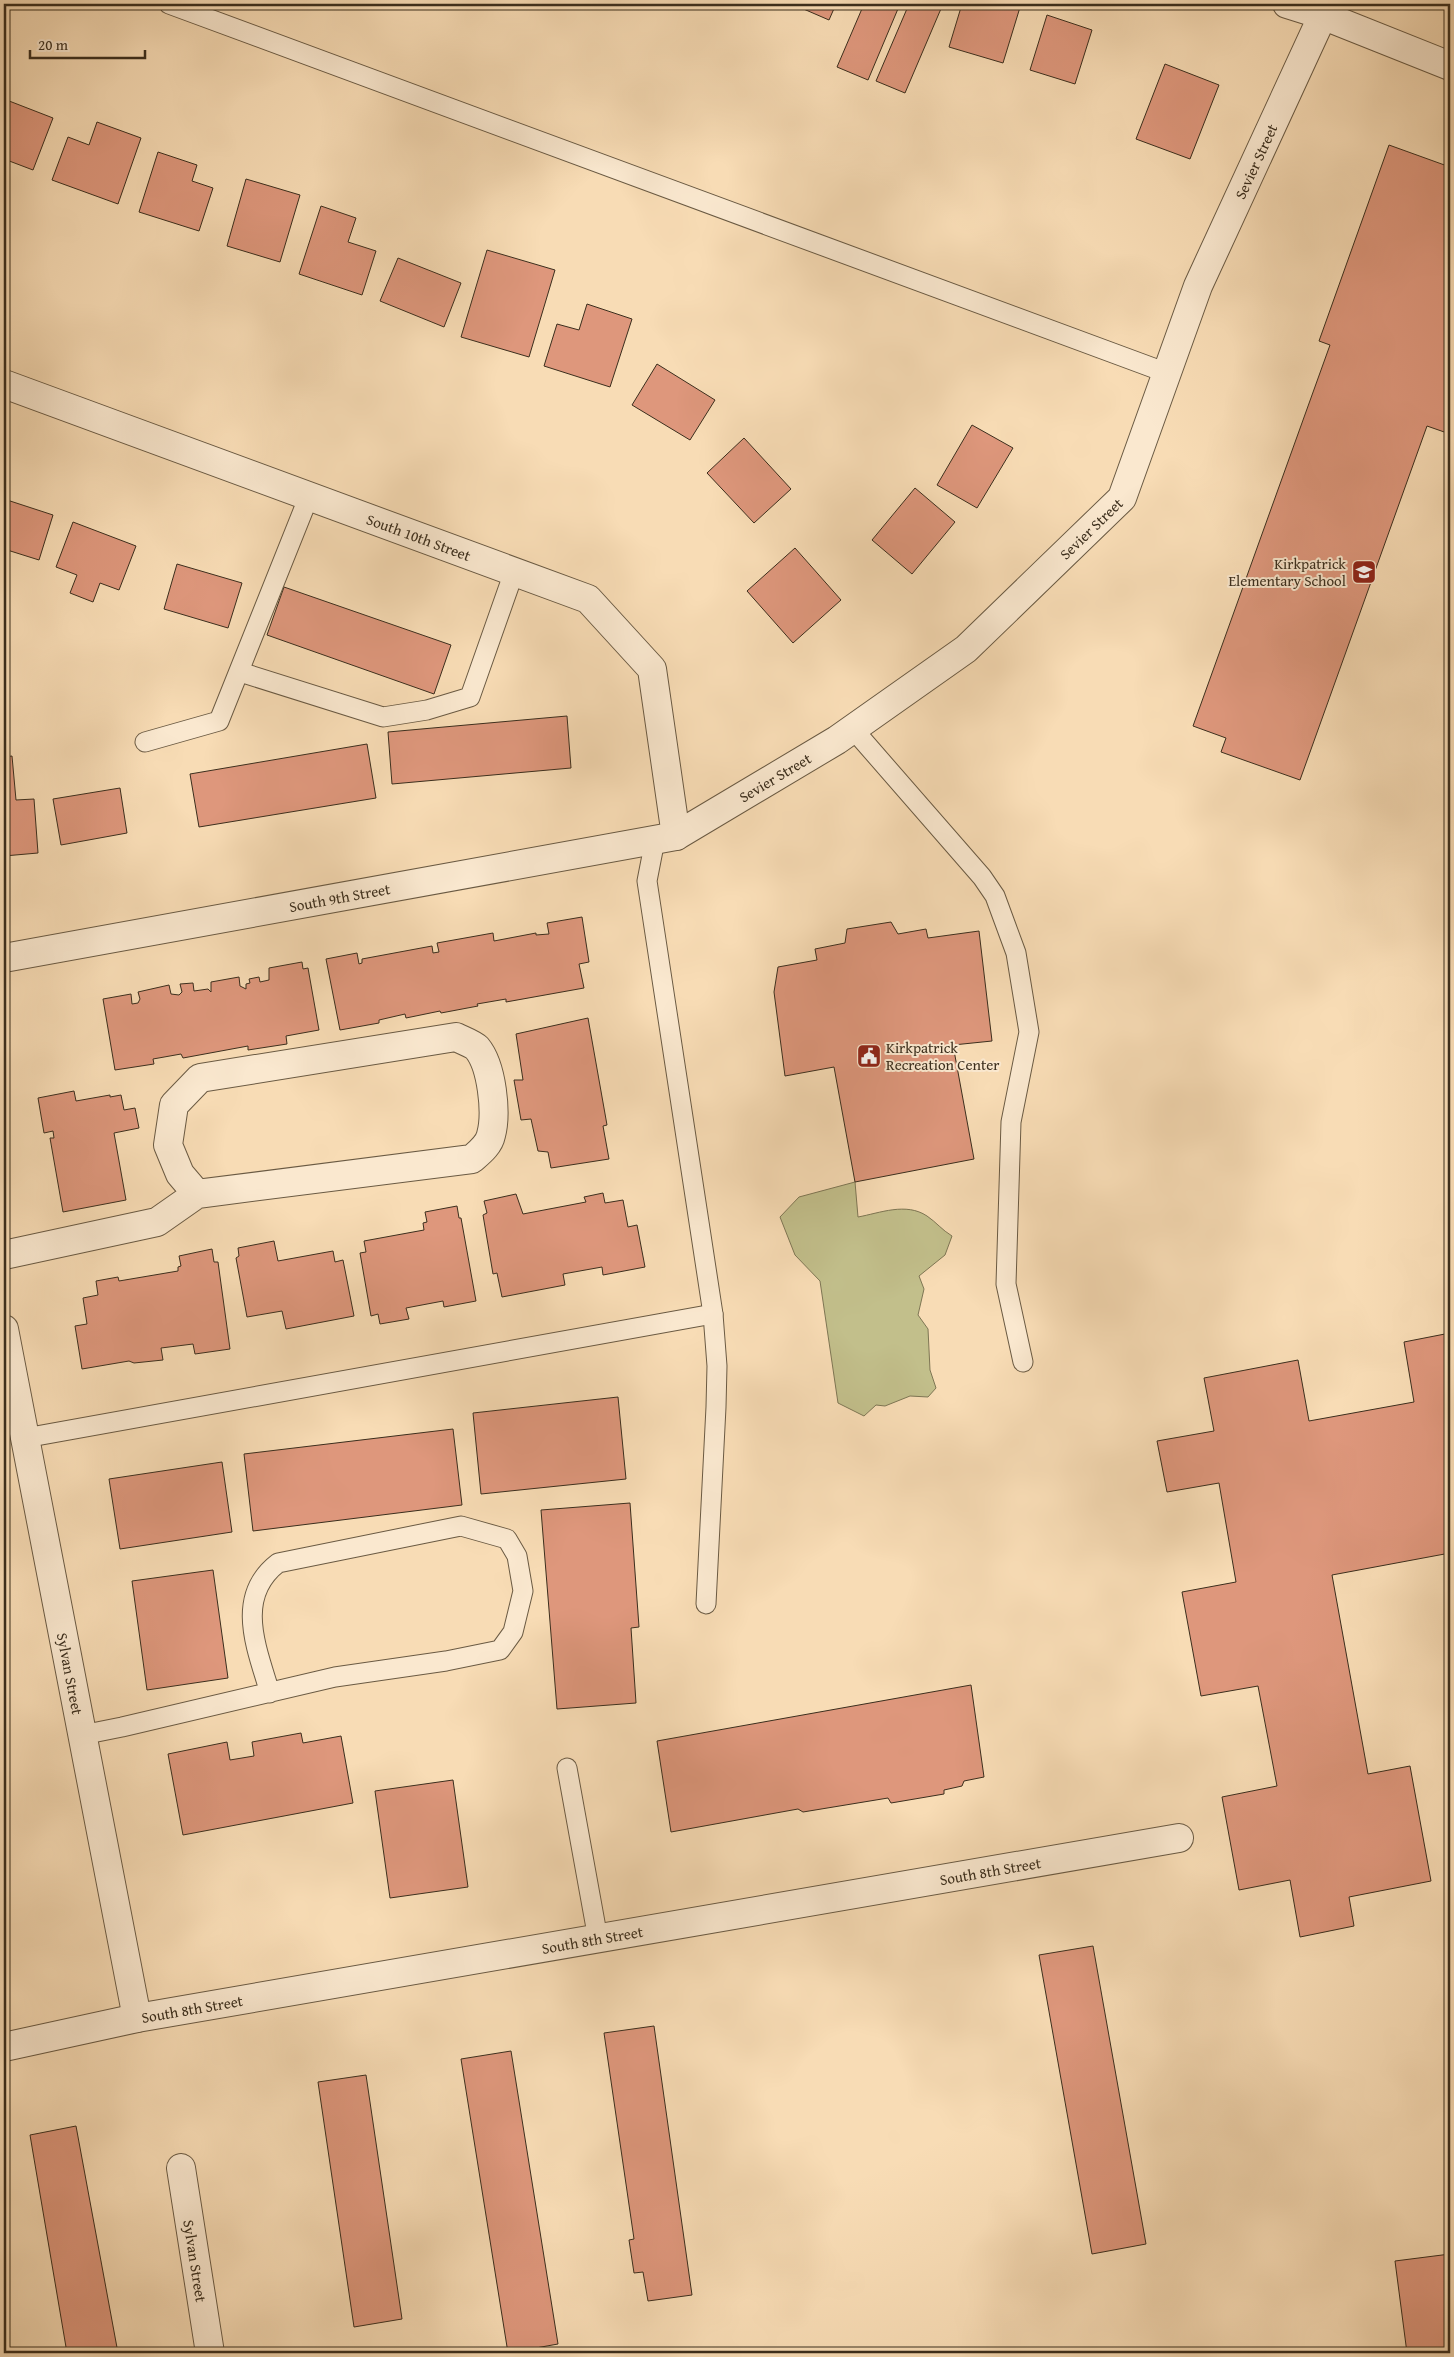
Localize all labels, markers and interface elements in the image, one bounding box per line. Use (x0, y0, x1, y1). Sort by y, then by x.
scale bar (30, 28, 145, 60)
text: 20 m (38, 34, 69, 55)
street label: Sevier Street (1229, 120, 1282, 202)
street label: Sevier Street (1055, 492, 1128, 564)
street label: South 10th Street (364, 508, 475, 566)
place label: Kirkpatrick Elementary School (1228, 553, 1346, 591)
school or university icon: Kirkpatrick Elementary School (1351, 559, 1377, 585)
street label: Sevier Street (735, 747, 815, 807)
street label: South 9th Street (287, 877, 392, 917)
place label: Kirkpatrick Recreation Center (886, 1037, 999, 1075)
public building icon: Kirkpatrick Recreation Center (856, 1043, 882, 1069)
street label: Sylvan Street (52, 1631, 89, 1717)
street label: South 8th Street (938, 1851, 1043, 1890)
street label: South 8th Street (540, 1920, 645, 1958)
street label: South 8th Street (140, 1989, 245, 2028)
street label: Sylvan Street (179, 2218, 212, 2304)

